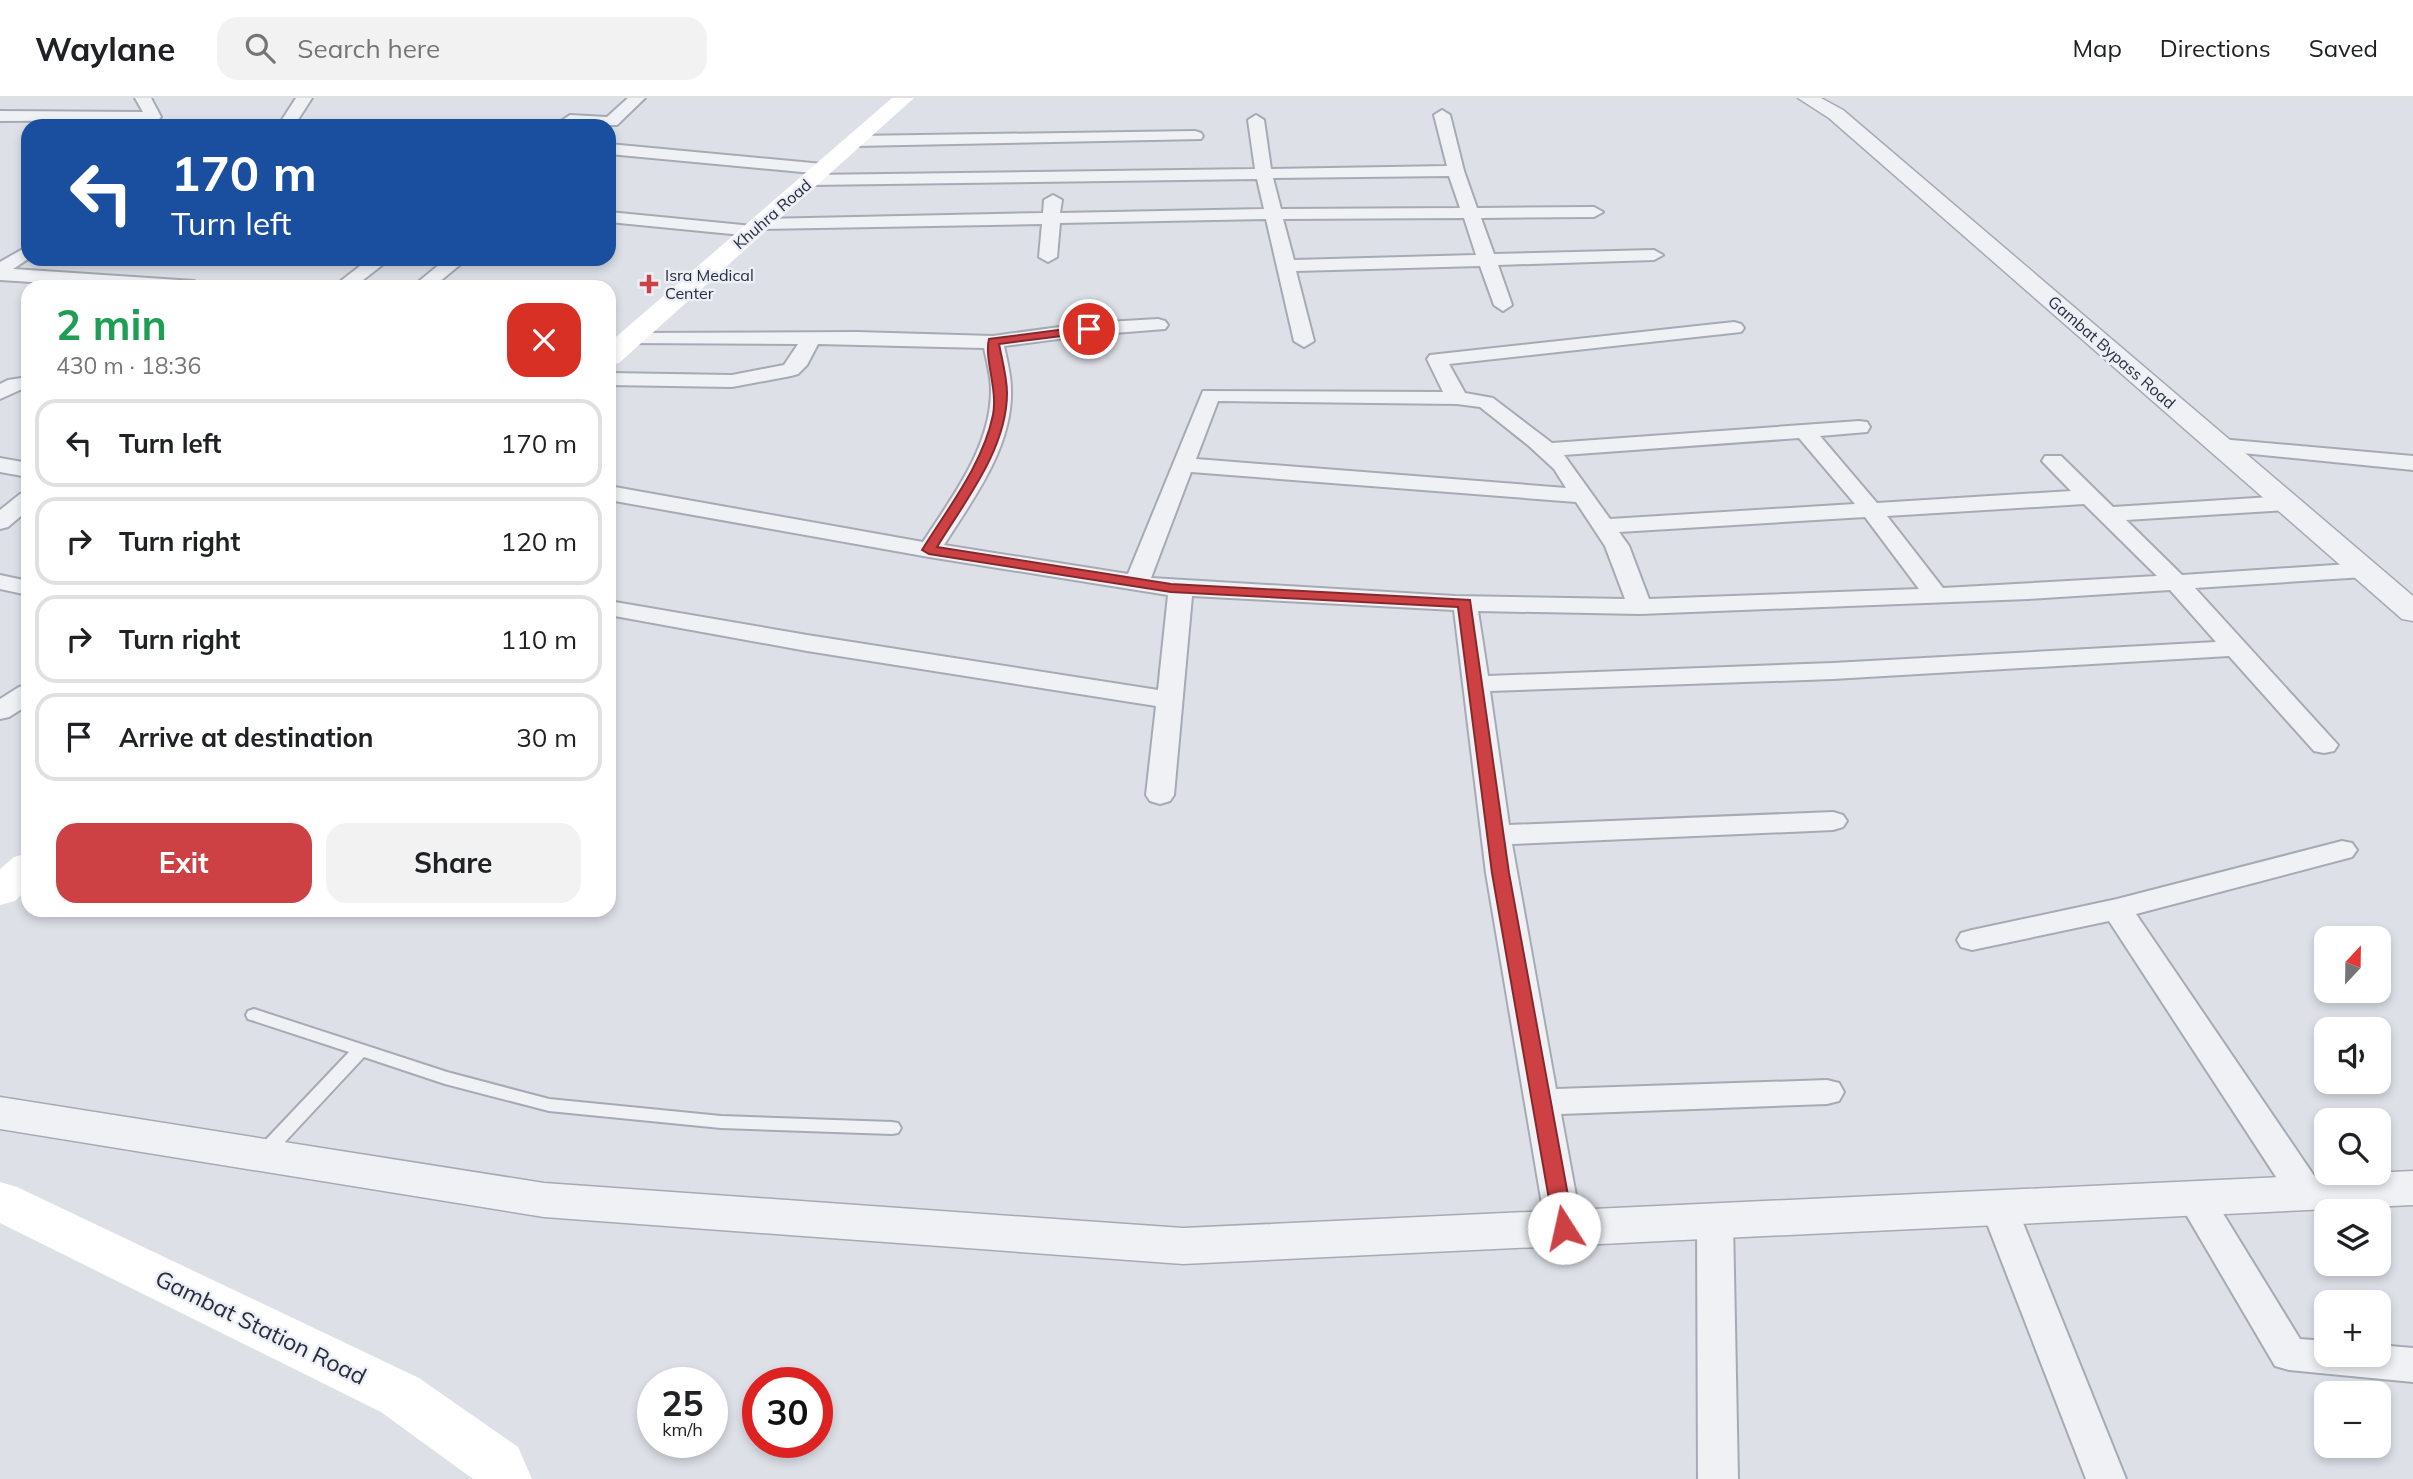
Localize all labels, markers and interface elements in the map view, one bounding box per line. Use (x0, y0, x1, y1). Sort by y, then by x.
search box (217, 17, 707, 80)
text: Waylane (35, 28, 175, 69)
icon: search (241, 29, 279, 67)
text: Search here (297, 32, 440, 65)
text: Map (2072, 33, 2122, 63)
text: Directions (2160, 33, 2271, 63)
text: Saved (2309, 33, 2378, 63)
text: 170 m (171, 142, 317, 203)
icon: left (56, 147, 147, 238)
street label: Khuhra Road (729, 175, 815, 253)
text: Turn left (171, 203, 291, 243)
place label: Isra Medical Center (665, 265, 754, 303)
marker: Isra Medical Center (639, 274, 659, 294)
street label: Gambat Bypass Road (2044, 291, 2180, 413)
text: 2 min (56, 298, 167, 351)
pin (1059, 299, 1119, 359)
button: close (507, 303, 581, 377)
icon: arrive (1070, 310, 1108, 348)
text: 430 m · 18:36 (56, 351, 201, 380)
icon: left (60, 424, 98, 462)
text: Turn left (119, 427, 221, 460)
text: 170 m (501, 427, 577, 460)
icon: right (60, 522, 98, 560)
text: Turn right (119, 525, 240, 558)
text: 120 m (501, 525, 577, 558)
icon: right (60, 620, 98, 658)
text: Turn right (119, 623, 240, 656)
text: 110 m (501, 623, 577, 656)
icon: arrive (60, 718, 98, 756)
text: Arrive at destination (119, 721, 374, 754)
text: 30 m (516, 721, 577, 754)
button: Exit (56, 823, 312, 903)
button: Share (326, 823, 581, 903)
north arrow (2314, 926, 2390, 1003)
map controls (2314, 926, 2391, 1458)
button: sound (2314, 1017, 2391, 1094)
button: search (2314, 1108, 2391, 1185)
position arrow (1527, 1191, 1601, 1265)
button: layers (2314, 1199, 2391, 1276)
street label: Gambat Station Road (151, 1263, 371, 1391)
button: + (2314, 1290, 2391, 1367)
speed limit sign: 30 (742, 1367, 833, 1458)
text: 25 (661, 1381, 704, 1425)
button: − (2314, 1381, 2391, 1458)
text: km/h (662, 1418, 703, 1441)

